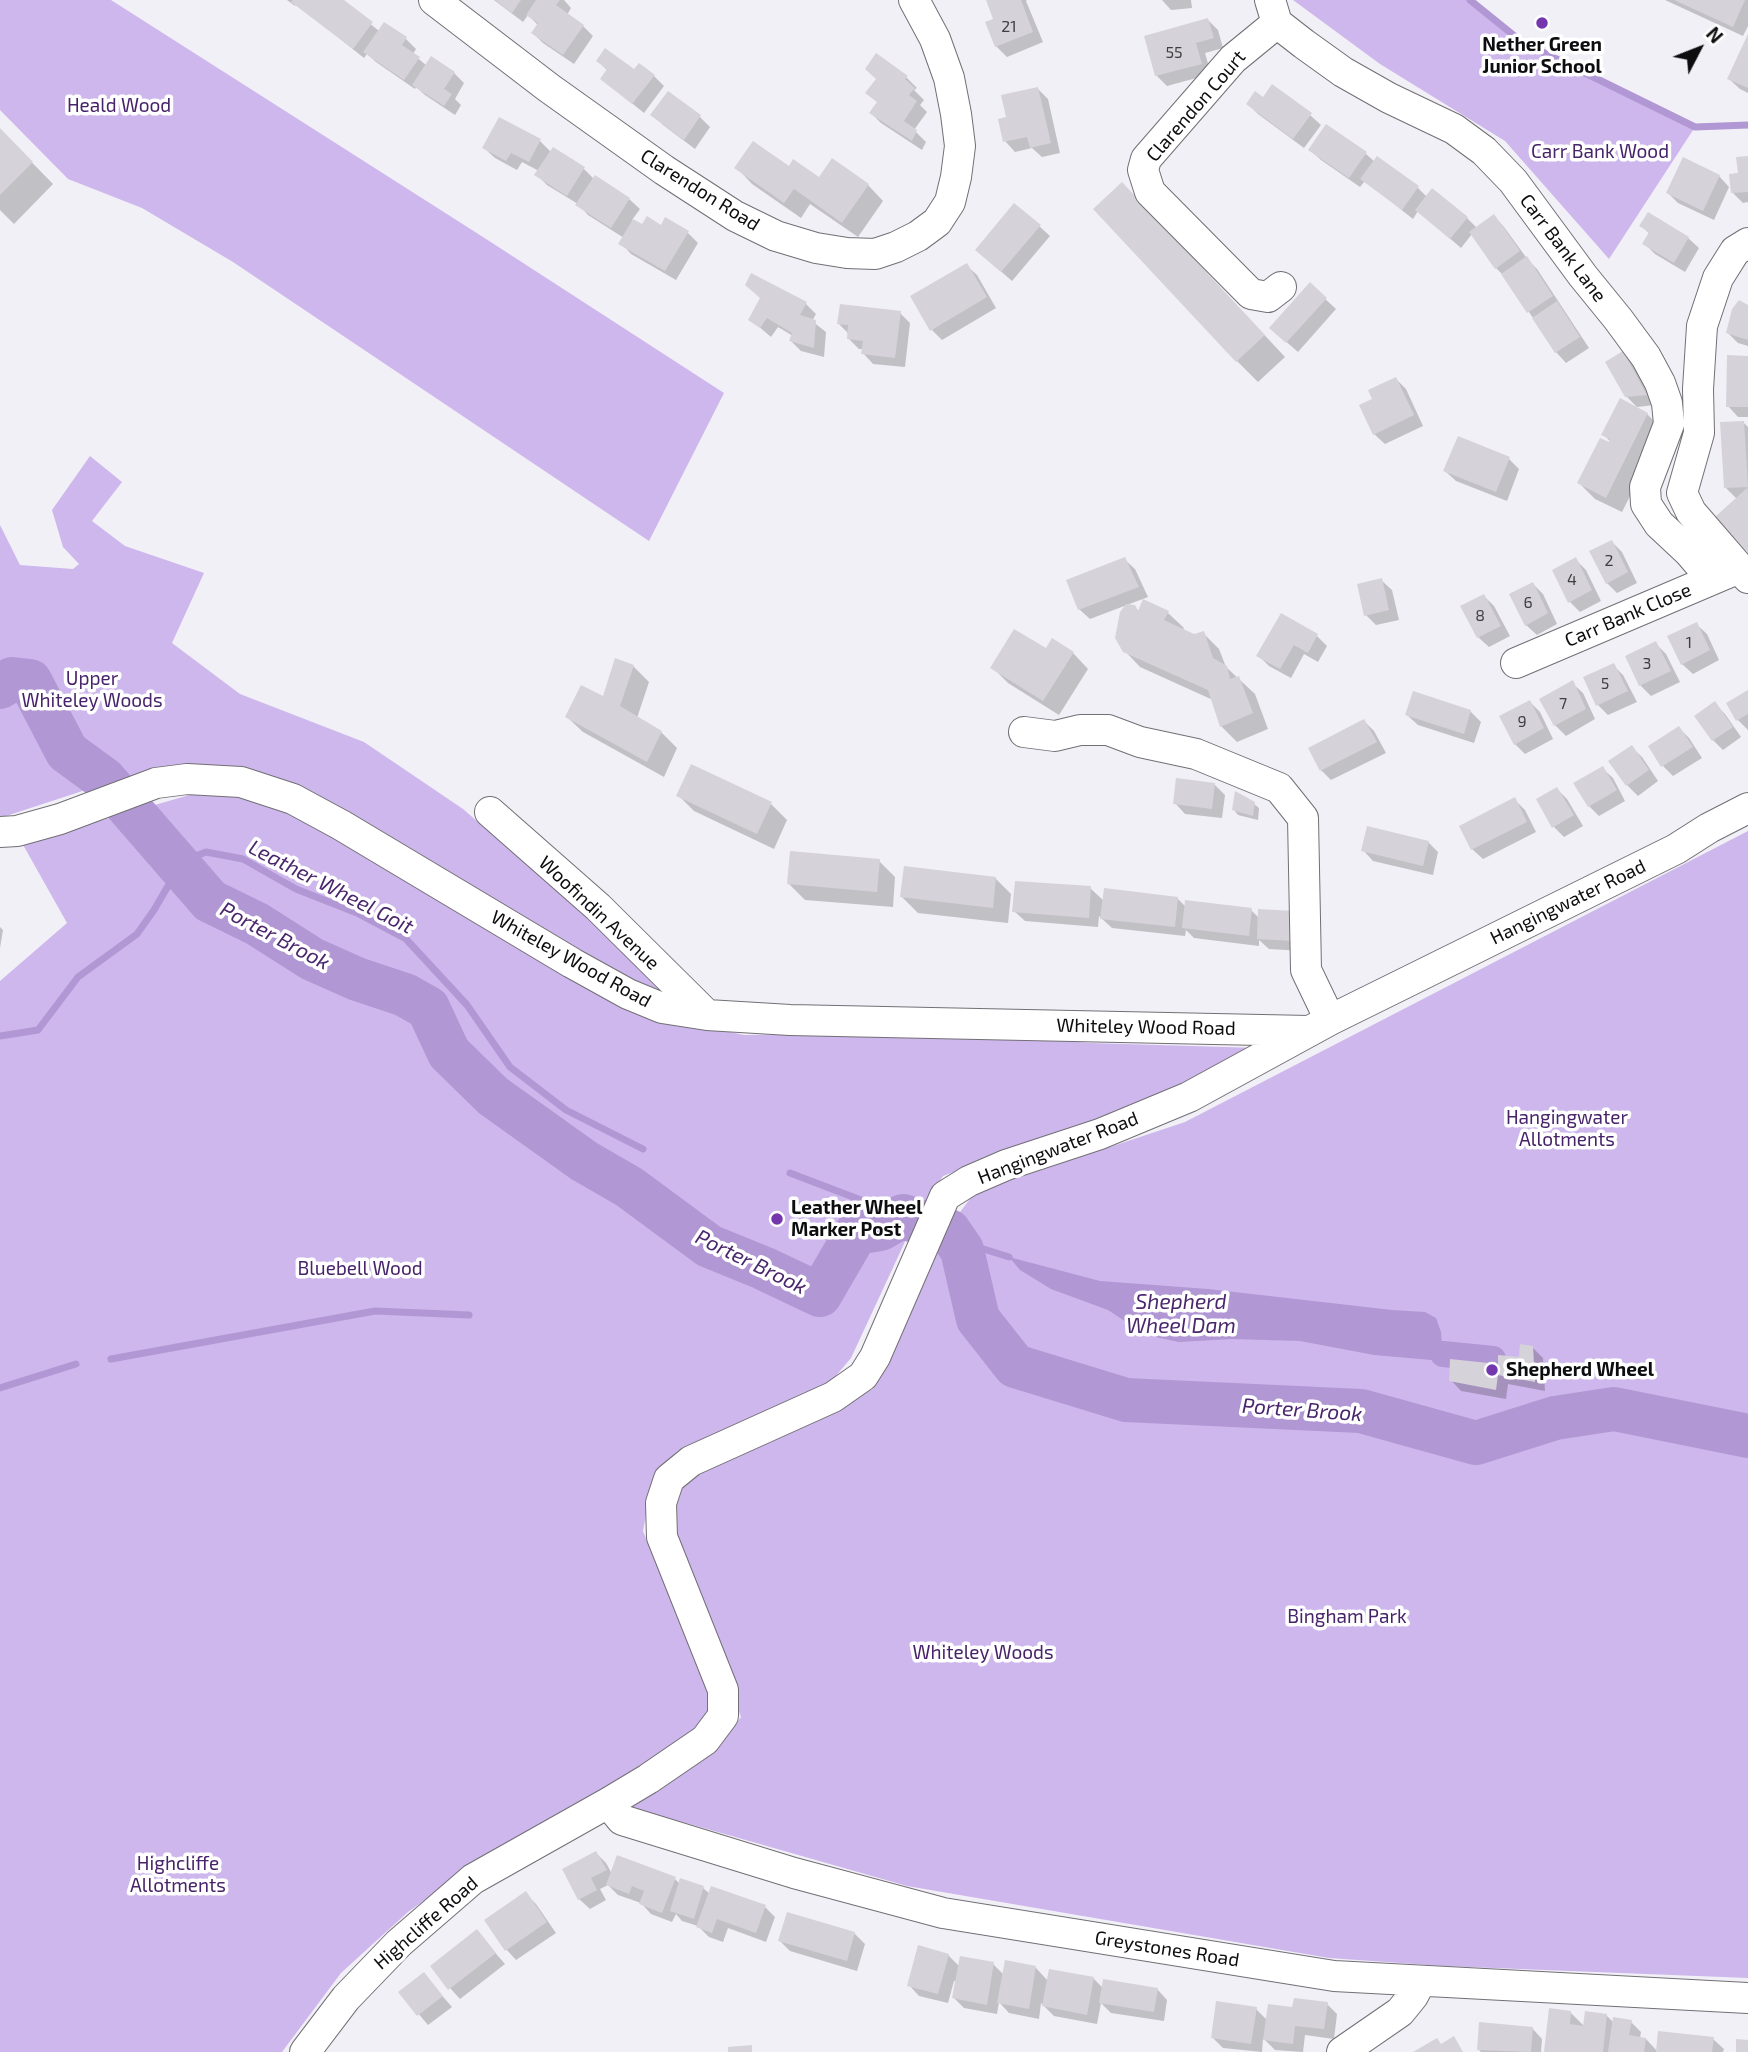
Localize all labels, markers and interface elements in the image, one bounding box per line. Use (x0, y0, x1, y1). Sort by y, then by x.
north arrow (1664, 14, 1734, 84)
marker: Nether Green Junior School (1534, 15, 1550, 31)
house number: 21 (1001, 17, 1017, 37)
text: N (1702, 22, 1728, 47)
place label: Nether Green Junior School (1482, 34, 1602, 78)
house number: 55 (1165, 43, 1183, 63)
street label: Clarendon Court (1142, 46, 1250, 166)
park label: Heald Wood (67, 95, 171, 117)
park label: Carr Bank Wood (1531, 141, 1669, 163)
street label: Clarendon Road (636, 144, 764, 236)
street label: Carr Bank Lane (1515, 189, 1611, 307)
house number: 2 (1605, 551, 1613, 571)
house number: 4 (1567, 570, 1577, 590)
street label: Carr Bank Close (1561, 578, 1695, 652)
house number: 6 (1523, 593, 1533, 613)
house number: 8 (1475, 606, 1485, 626)
house number: 1 (1686, 633, 1692, 653)
house number: 3 (1643, 654, 1651, 674)
park label: Upper Whiteley Woods (21, 668, 163, 712)
house number: 5 (1601, 674, 1609, 694)
house number: 7 (1559, 694, 1567, 714)
house number: 9 (1517, 712, 1527, 732)
water label: Leather Wheel Goit (244, 835, 418, 939)
street label: Woofindin Avenue (534, 851, 664, 975)
street label: Hangingwater Road (1487, 854, 1649, 950)
water label: Porter Brook (216, 897, 334, 975)
street label: Whiteley Wood Road (487, 906, 655, 1012)
street label: Whiteley Wood Road (1056, 1014, 1236, 1040)
street label: Hangingwater Road (974, 1107, 1142, 1189)
park label: Hangingwater Allotments (1506, 1107, 1628, 1151)
place label: Leather Wheel Marker Post (791, 1197, 922, 1241)
marker: Leather Wheel Marker Post (769, 1211, 785, 1227)
water label: Porter Brook (691, 1224, 811, 1300)
park label: Bluebell Wood (297, 1258, 423, 1280)
water label: Shepherd Wheel Dam (1126, 1289, 1236, 1339)
place label: Shepherd Wheel (1506, 1359, 1654, 1381)
marker: Shepherd Wheel (1484, 1362, 1500, 1378)
water label: Porter Brook (1241, 1393, 1363, 1427)
park label: Bingham Park (1287, 1606, 1407, 1628)
park label: Whiteley Woods (912, 1642, 1054, 1664)
park label: Highcliffe Allotments (130, 1853, 226, 1897)
street label: Highcliffe Road (369, 1872, 483, 1974)
street label: Greystones Road (1093, 1926, 1241, 1972)

